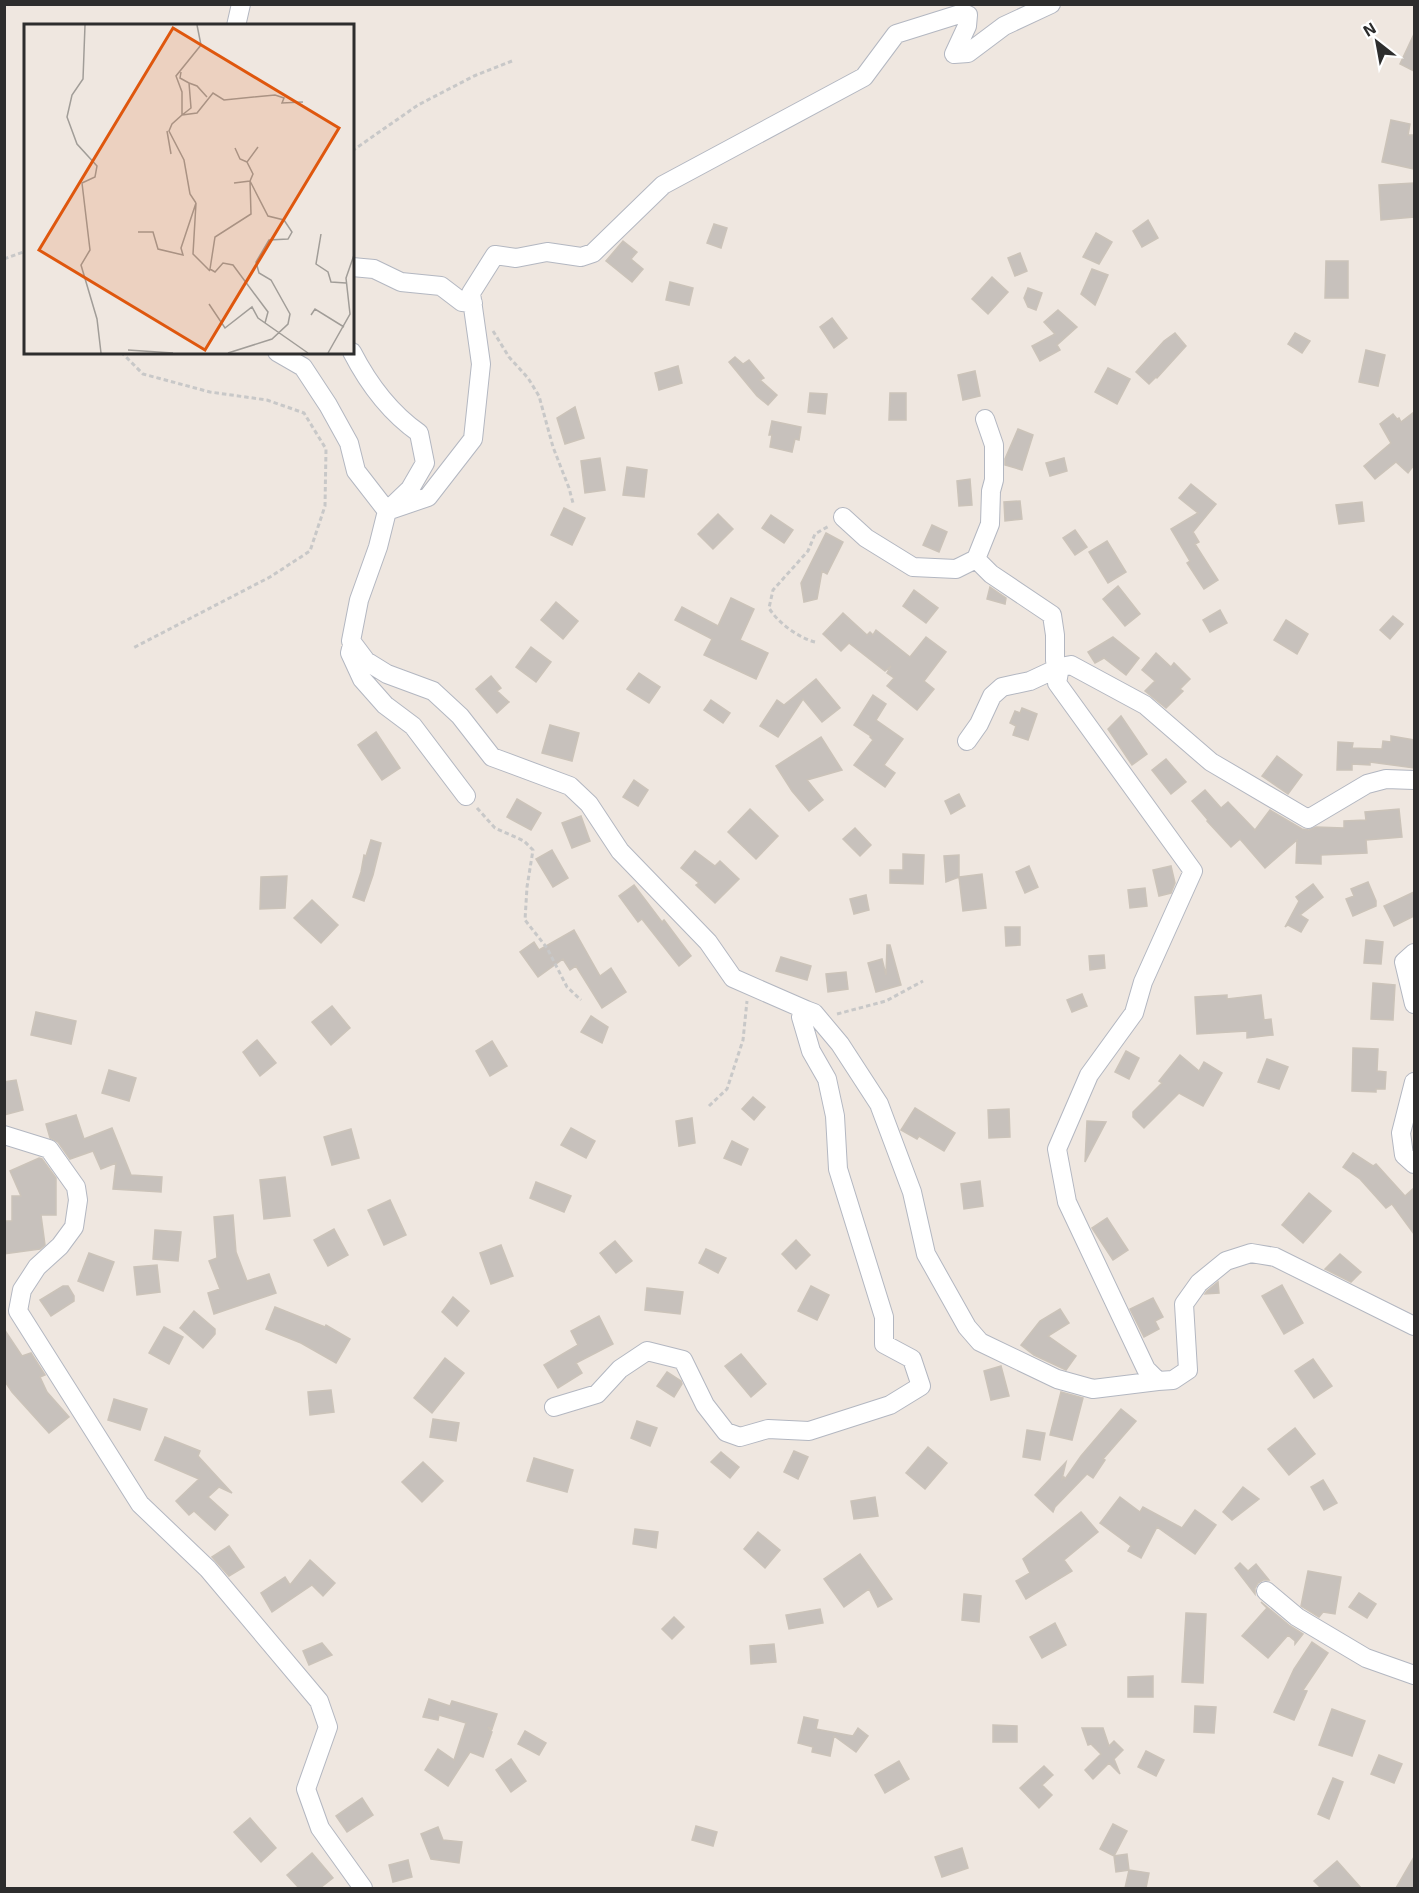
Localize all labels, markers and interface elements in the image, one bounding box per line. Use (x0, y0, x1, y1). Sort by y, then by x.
north arrow (1347, 12, 1407, 72)
text: N (1359, 18, 1379, 40)
inset map (24, 24, 354, 354)

